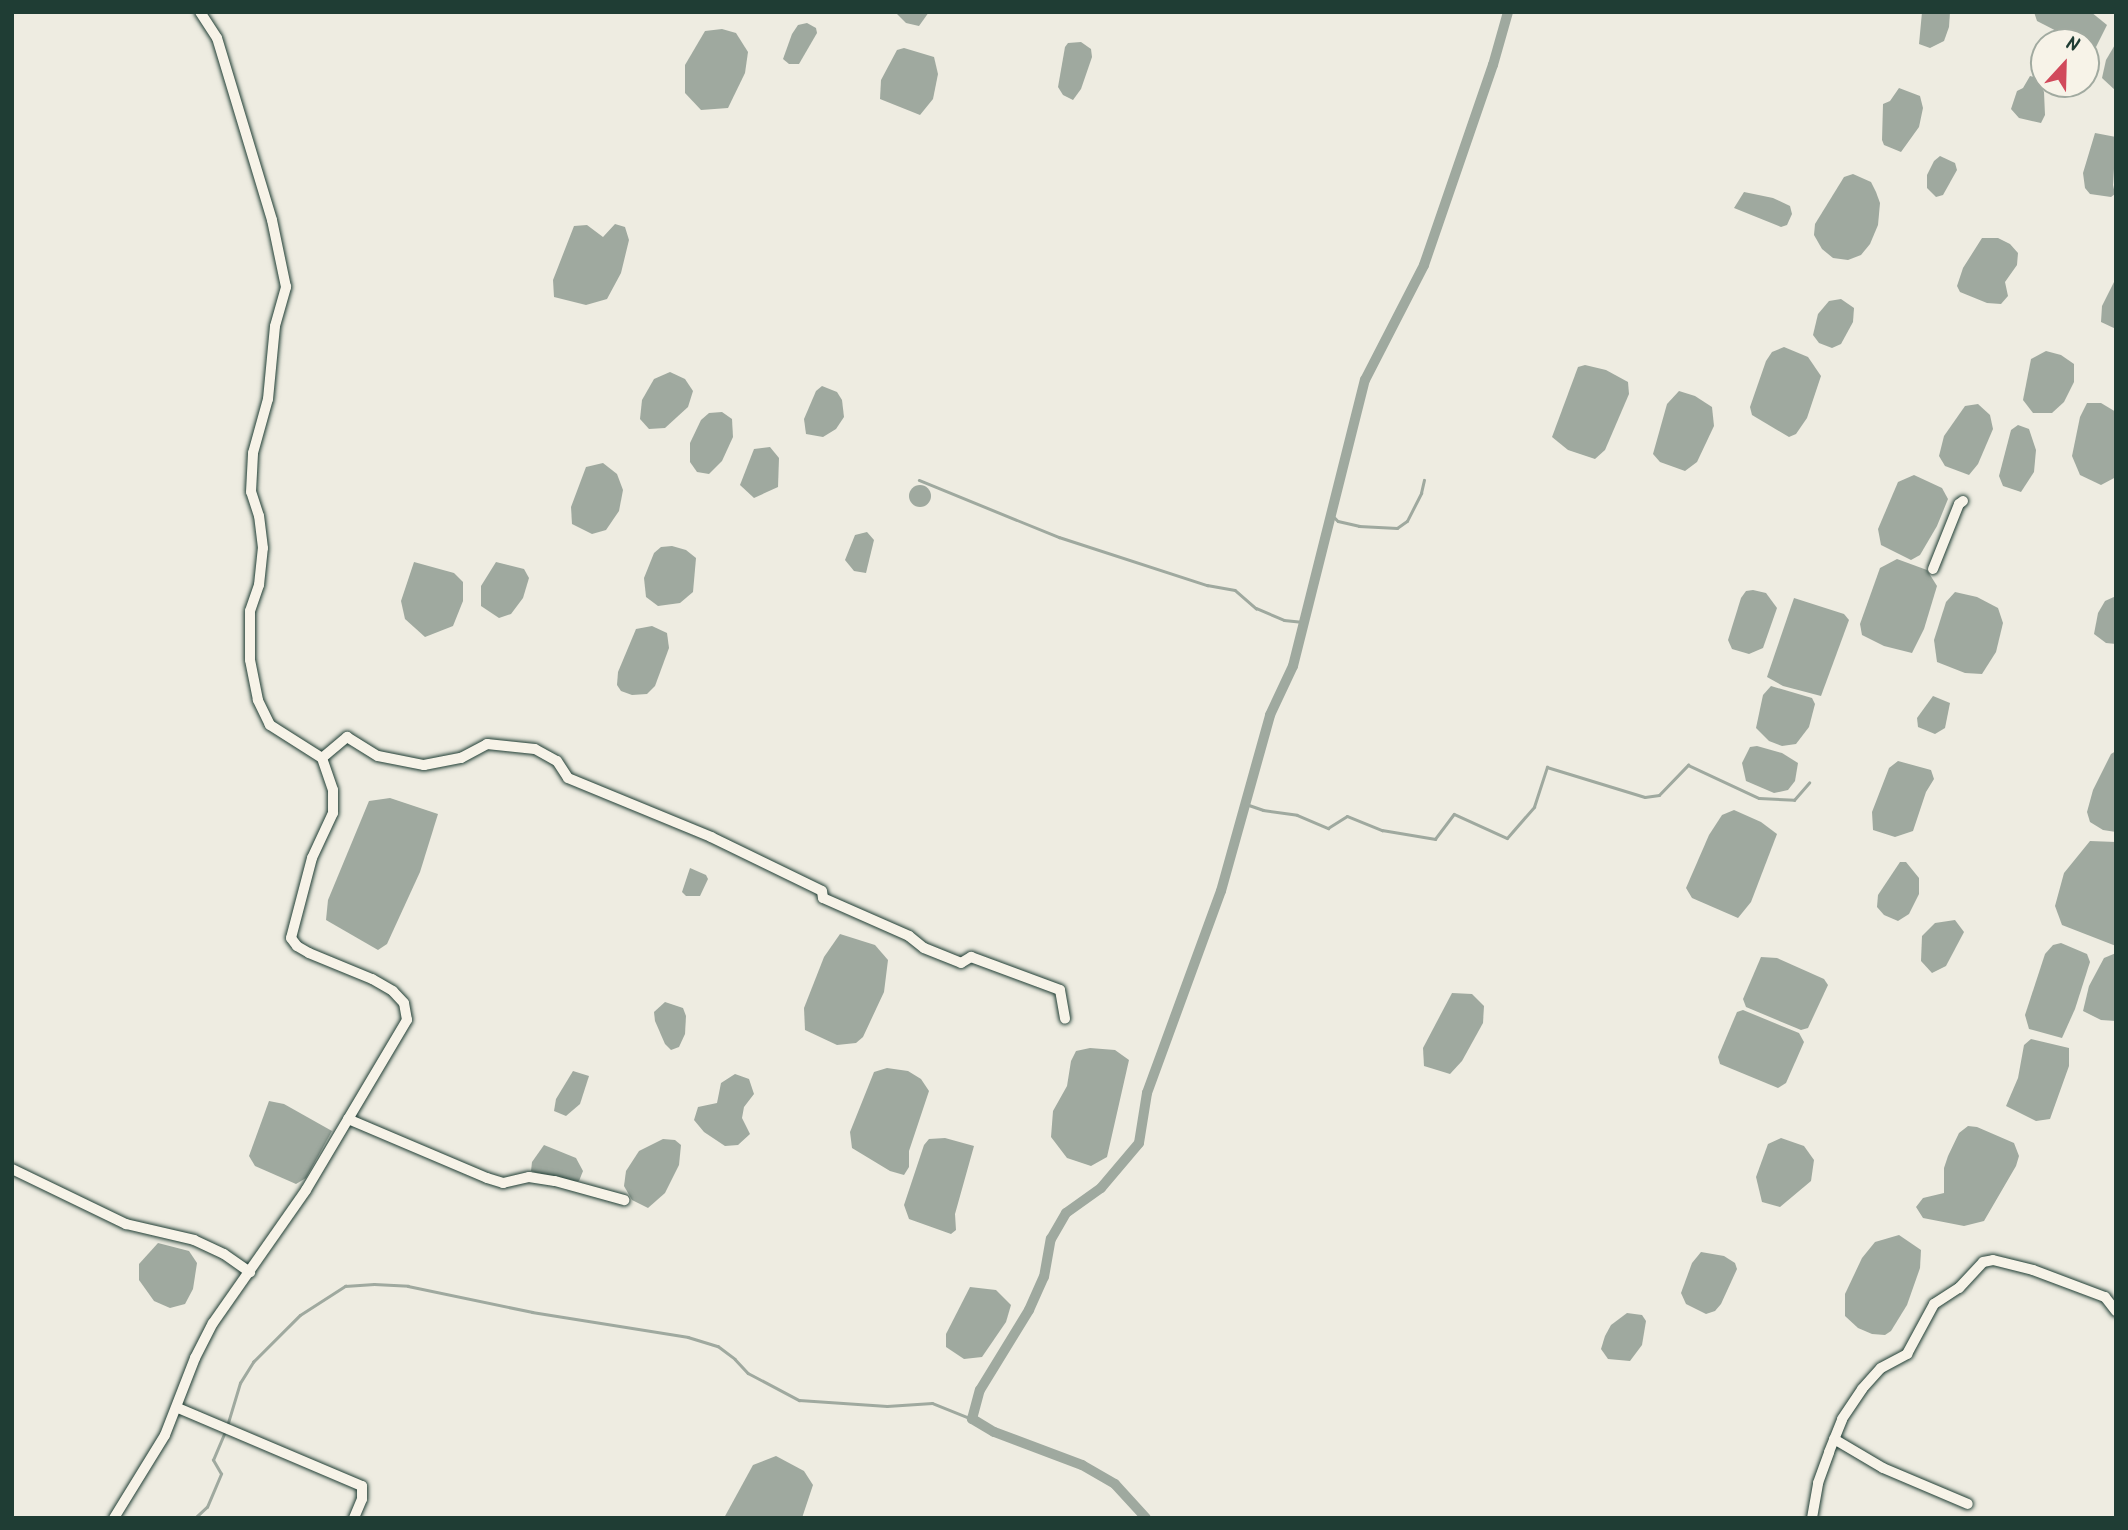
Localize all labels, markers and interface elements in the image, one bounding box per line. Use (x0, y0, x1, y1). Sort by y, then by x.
north arrow (2030, 28, 2100, 98)
text: N (2061, 29, 2083, 62)

